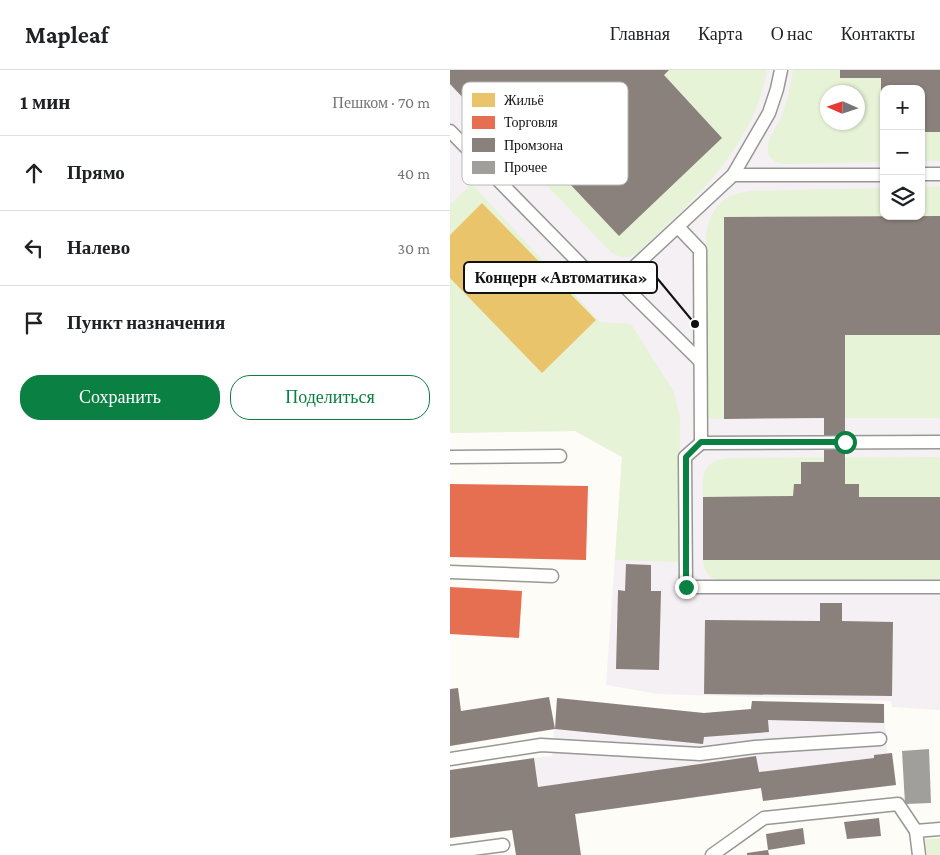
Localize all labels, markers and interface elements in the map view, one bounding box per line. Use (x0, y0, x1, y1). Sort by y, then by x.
text: Mapleaf (25, 21, 108, 48)
text: Главная (610, 24, 670, 44)
text: Карта (698, 24, 743, 44)
text: О нас (771, 24, 813, 44)
text: Контакты (841, 24, 915, 44)
legend (462, 82, 628, 185)
north arrow (820, 85, 865, 130)
map controls (880, 85, 925, 220)
button: + (880, 85, 925, 130)
text: 1 мин (20, 90, 70, 114)
text: Жильё (504, 92, 544, 108)
text: Пешком · 70 m (332, 94, 430, 111)
text: Торговля (504, 114, 558, 130)
button: − (880, 130, 925, 175)
text: Промзона (504, 137, 564, 153)
icon: ahead (20, 159, 48, 187)
text: Прочее (504, 159, 547, 175)
text: Прямо (67, 162, 125, 183)
text: 40 m (397, 165, 430, 182)
button: layers (880, 175, 925, 220)
icon: left (20, 234, 48, 262)
text: Налево (67, 237, 130, 258)
text: 30 m (398, 240, 430, 257)
callout: Концерн «Автоматика» (464, 262, 657, 293)
text: Концерн «Автоматика» (474, 269, 648, 287)
icon: arrive (20, 309, 48, 337)
text: Пункт назначения (67, 312, 225, 333)
button: Сохранить (20, 375, 220, 420)
button: Поделиться (230, 375, 430, 420)
route start (834, 431, 857, 454)
route end (675, 576, 698, 599)

